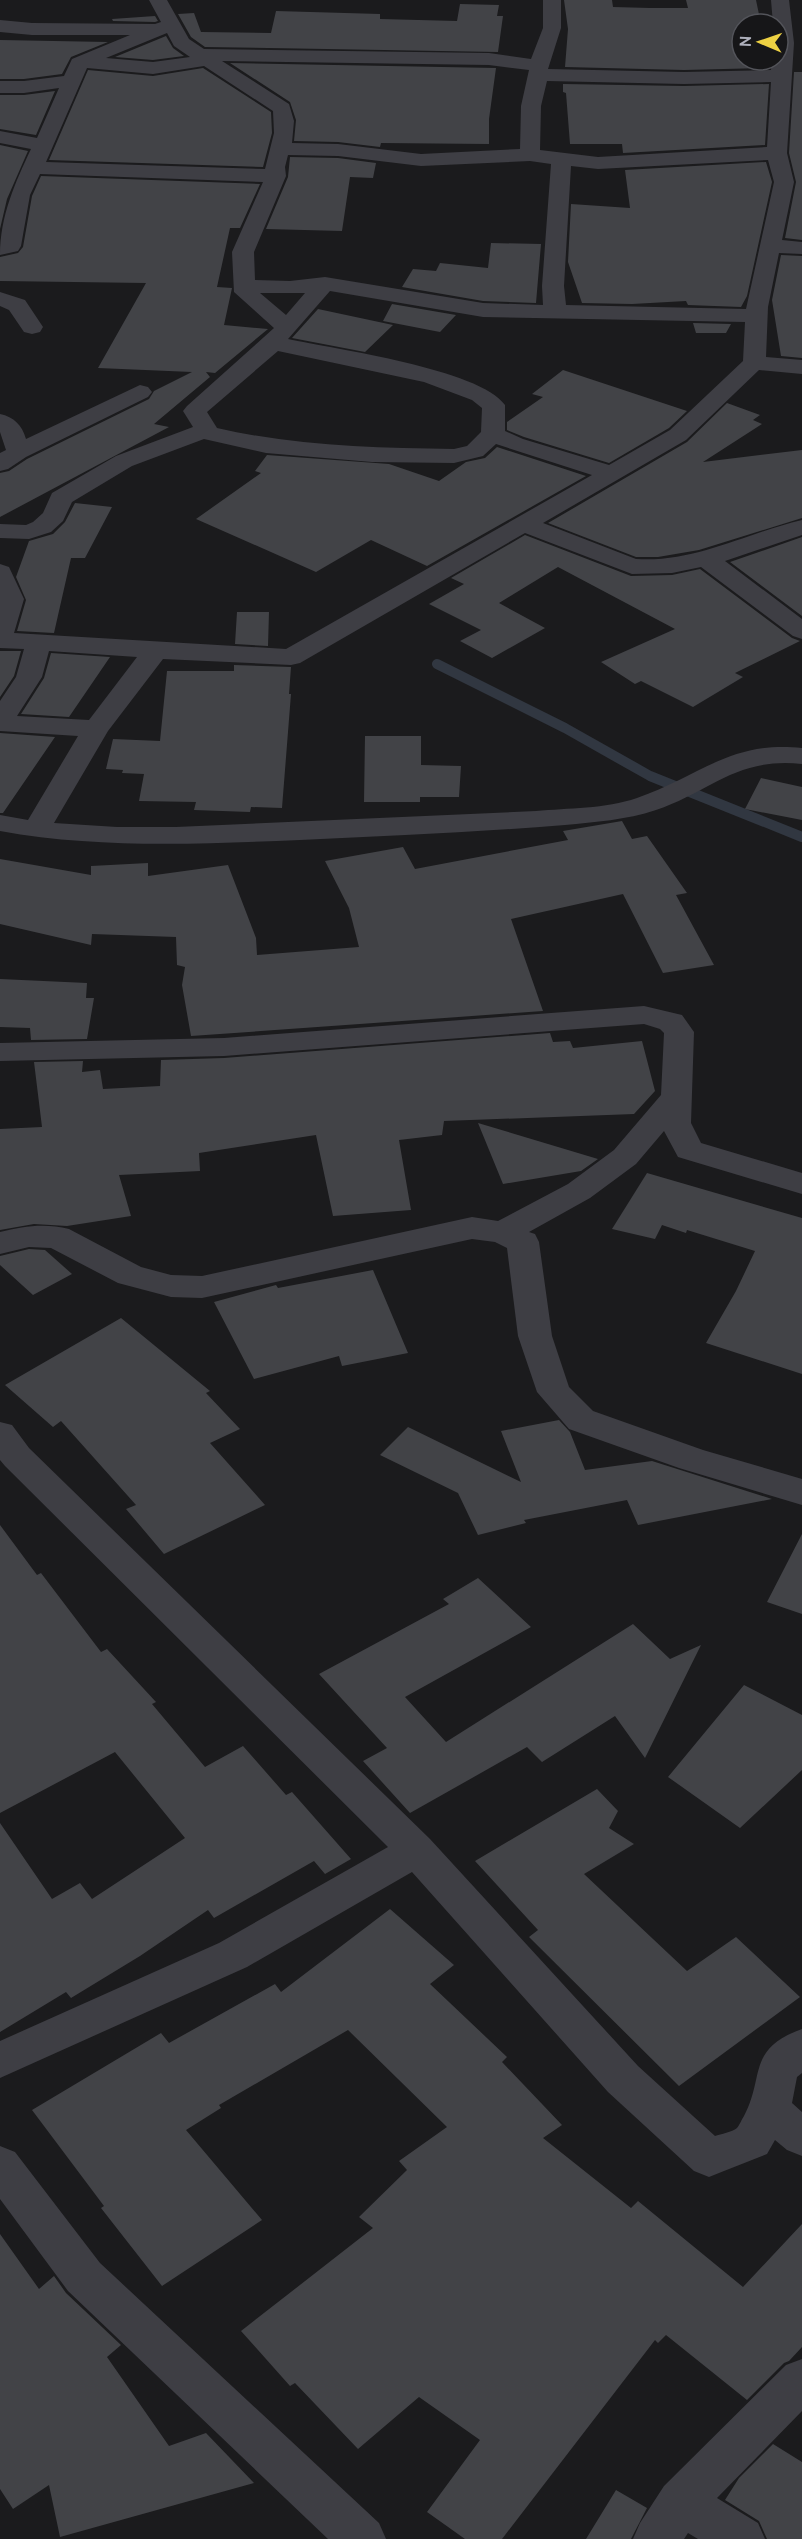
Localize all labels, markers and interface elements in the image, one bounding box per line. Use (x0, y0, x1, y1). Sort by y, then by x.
north arrow (730, 12, 790, 72)
text: N (736, 36, 755, 47)

